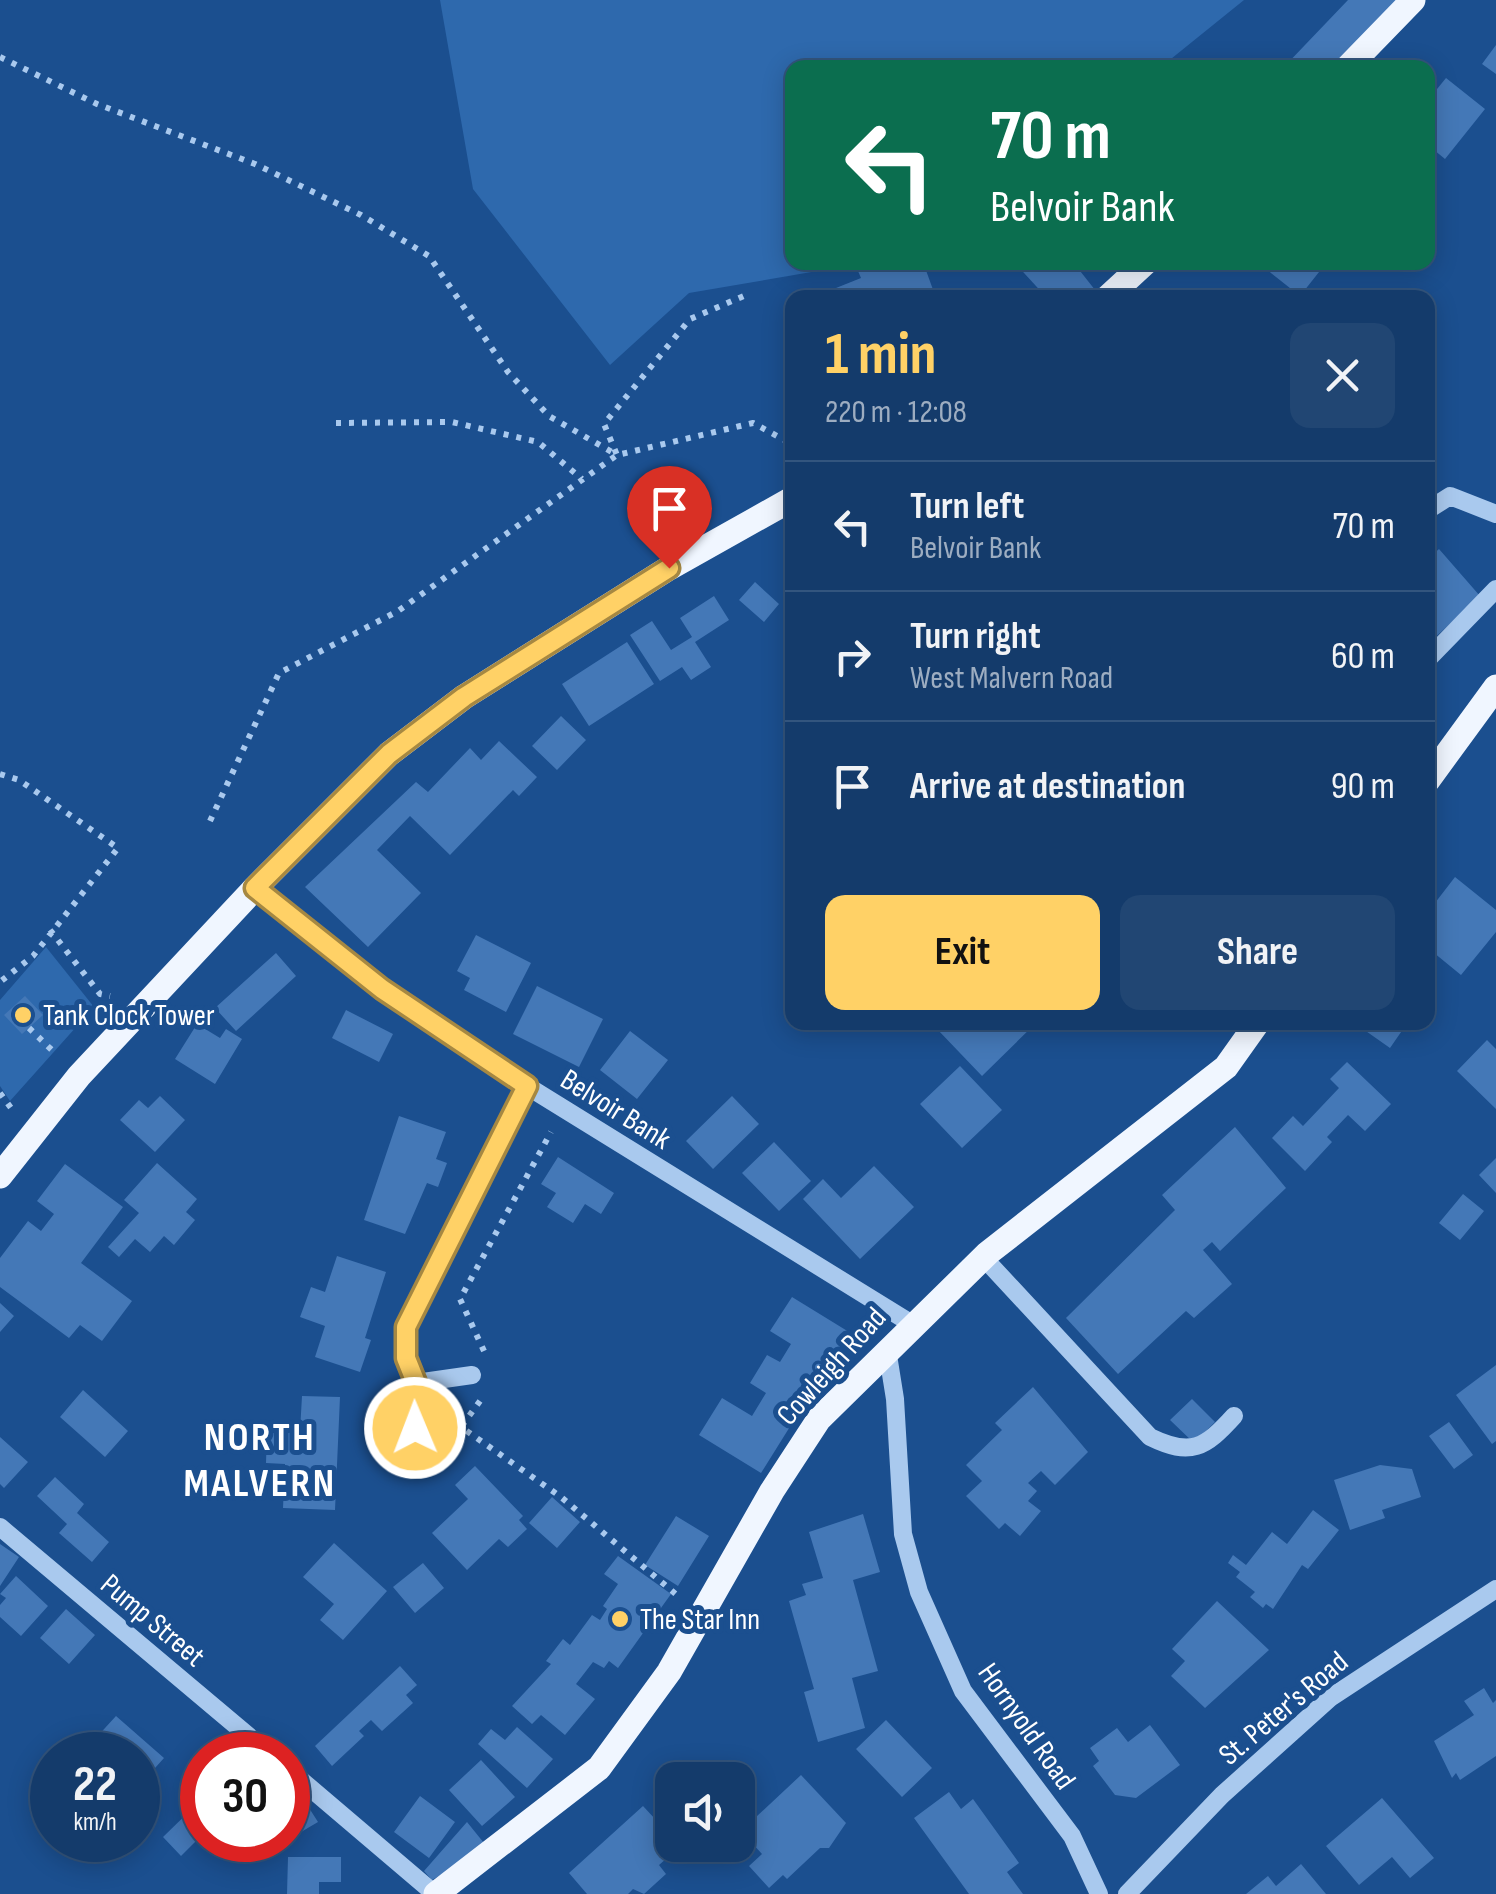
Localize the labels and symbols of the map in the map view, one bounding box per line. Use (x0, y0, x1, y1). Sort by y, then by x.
pin (627, 466, 712, 569)
place label: Tank Clock Tower (43, 998, 215, 1034)
marker: Tank Clock Tower (12, 1004, 34, 1026)
street label: Belvoir Bank (554, 1062, 678, 1158)
street label: Cowleigh Road (769, 1300, 894, 1433)
position arrow (363, 1376, 467, 1480)
district label: NORTH MALVERN (183, 1414, 337, 1508)
street label: Pump Street (93, 1567, 212, 1675)
place label: The Star Inn (640, 1602, 760, 1638)
marker: The Star Inn (609, 1608, 631, 1630)
street label: St. Peter's Road (1212, 1644, 1356, 1773)
street label: Hornyold Road (970, 1657, 1083, 1797)
speed limit sign: 30 (180, 1732, 310, 1862)

